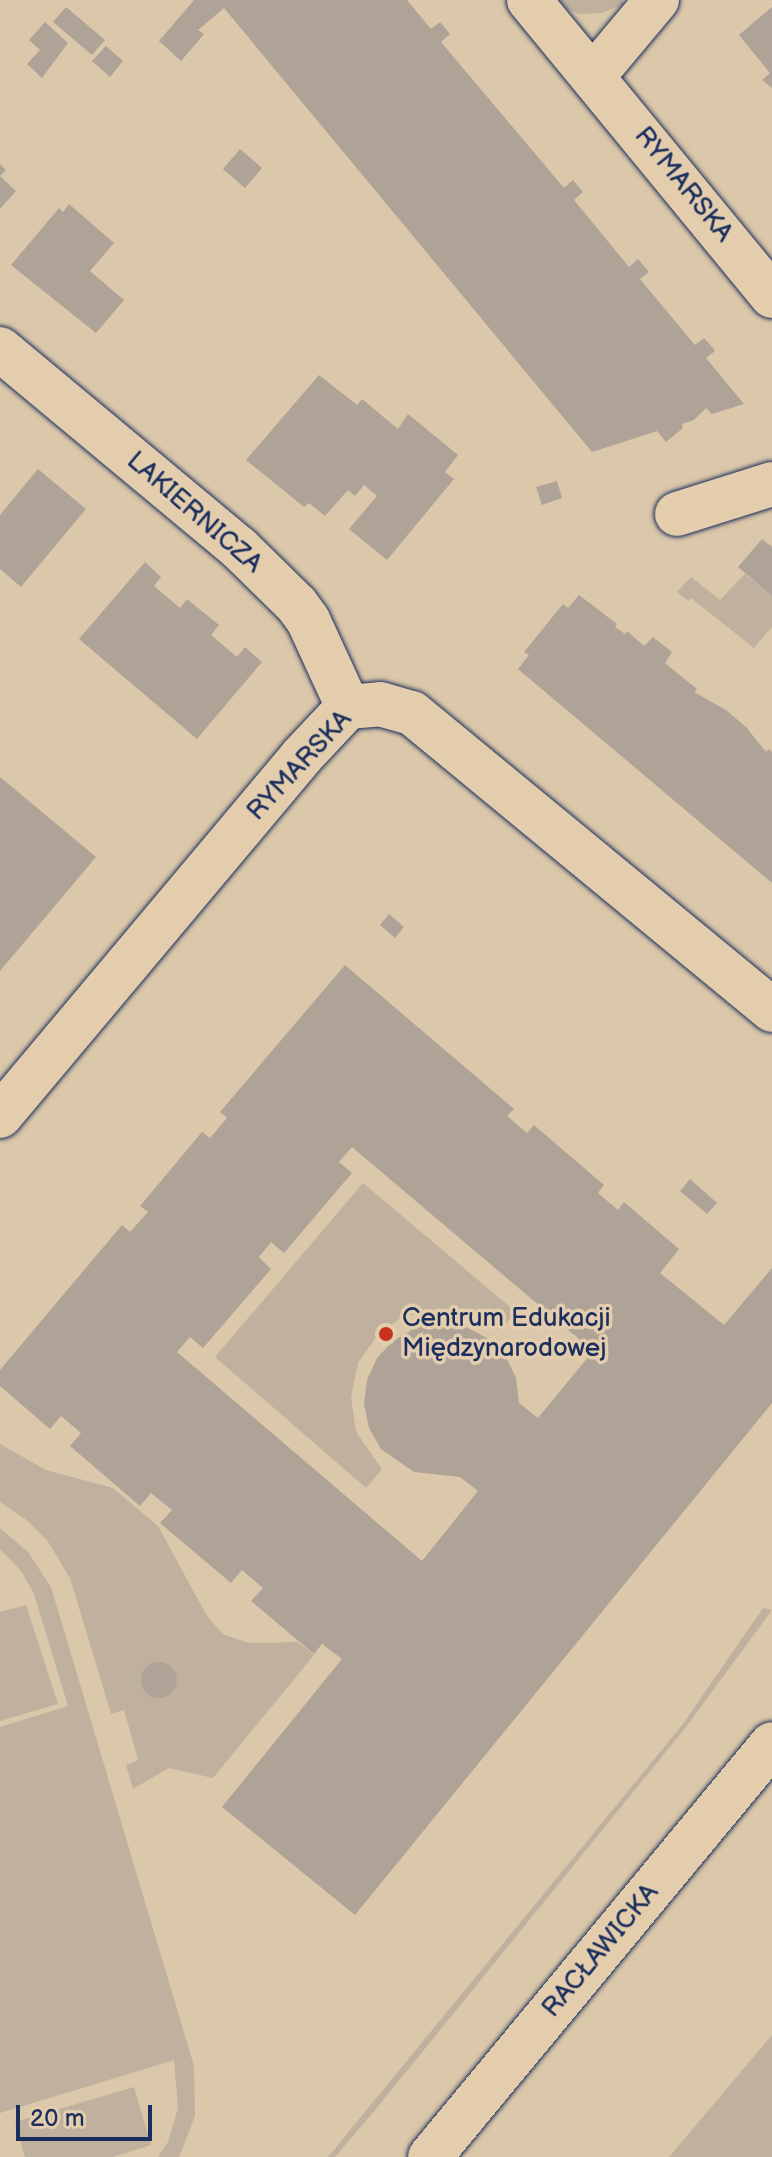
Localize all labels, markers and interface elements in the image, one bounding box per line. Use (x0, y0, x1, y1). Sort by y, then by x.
street label: RYMARSKA (627, 121, 739, 249)
street label: LAKIERNICZA (120, 446, 268, 580)
street label: RYMARSKA (241, 705, 359, 827)
place label: Centrum Edukacji Międzynarodowej (402, 1303, 611, 1364)
marker: Centrum Edukacji Międzynarodowej (377, 1325, 395, 1343)
street label: RACŁAWICKA (536, 1878, 666, 2024)
scale bar (20, 2089, 156, 2139)
text: 20 m (30, 2104, 85, 2133)

